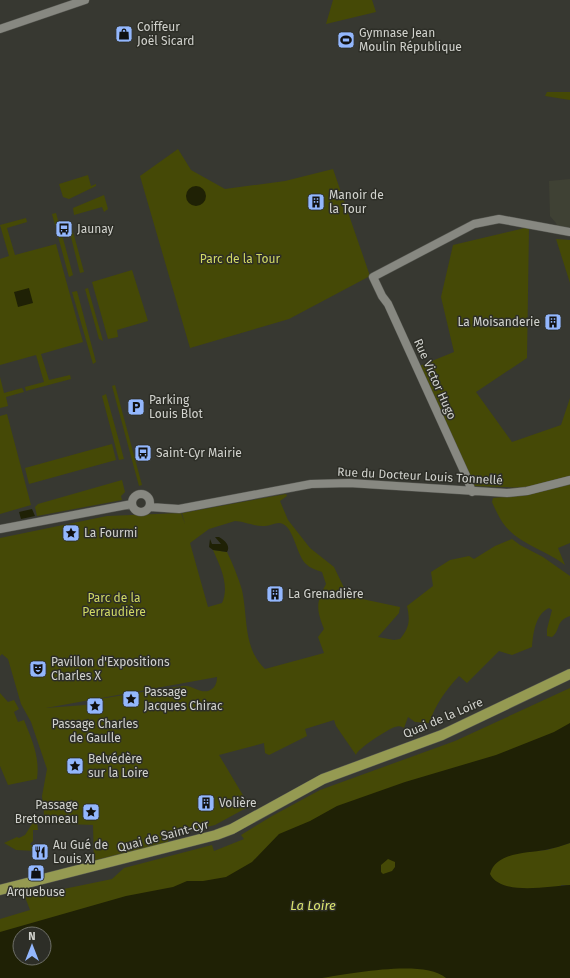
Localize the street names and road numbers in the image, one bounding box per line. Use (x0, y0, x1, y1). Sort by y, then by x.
street label: Rue Victor Hugo (411, 336, 459, 422)
street label: Rue du Docteur Louis Tonnellé (337, 465, 503, 487)
street label: Quai de la Loire (401, 695, 485, 741)
street label: Quai de Saint-Cyr (116, 817, 211, 855)

